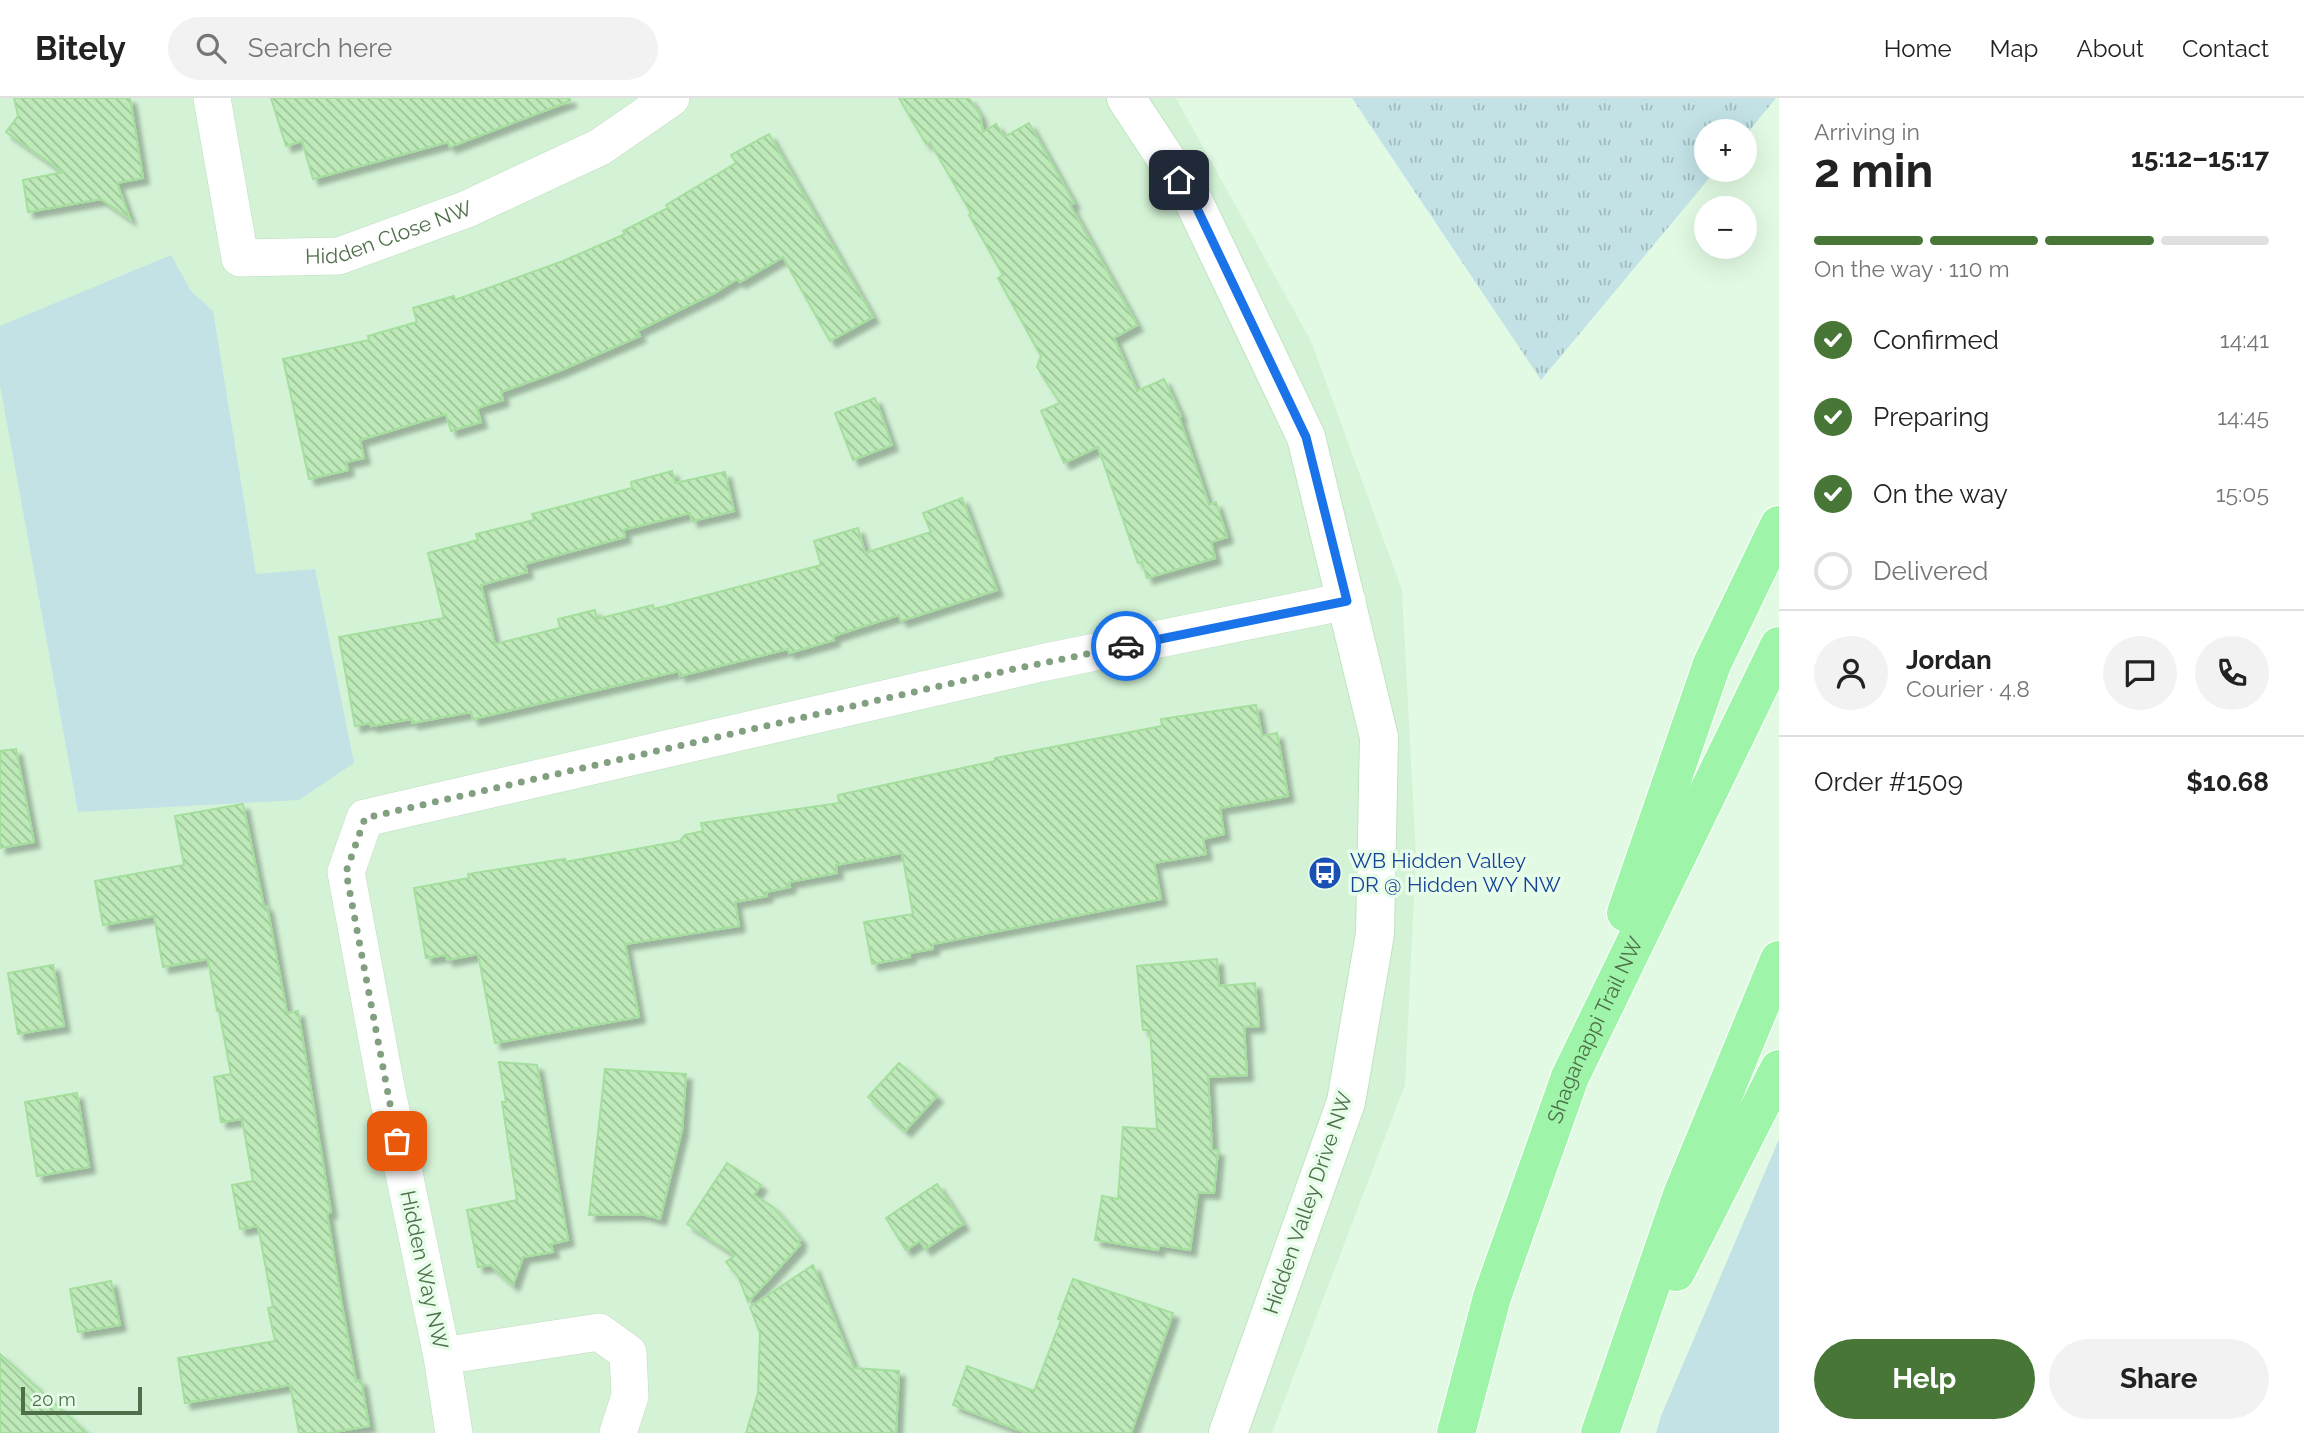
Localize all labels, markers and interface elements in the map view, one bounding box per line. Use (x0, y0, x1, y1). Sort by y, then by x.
search box (168, 17, 658, 80)
text: Bitely (35, 29, 126, 68)
icon: search (192, 29, 230, 67)
text: Search here (248, 33, 392, 63)
text: Home (1884, 34, 1952, 63)
text: Map (1990, 34, 2038, 63)
text: About (2076, 34, 2144, 63)
text: Contact (2182, 34, 2269, 63)
text: Arriving in (1814, 118, 1920, 145)
map controls (1694, 119, 1757, 259)
button: + (1694, 119, 1757, 182)
text: 15:12–15:17 (2131, 143, 2269, 173)
text: 2 min (1814, 144, 1933, 198)
pin (1149, 150, 1209, 210)
icon: home (1160, 161, 1198, 199)
street label: Hidden Close NW (305, 195, 475, 269)
button: − (1694, 196, 1757, 259)
text: On the way · 110 m (1814, 255, 2010, 282)
icon: check (1814, 321, 1852, 359)
text: Confirmed (1873, 325, 1999, 355)
text: 14:41 (2220, 326, 2269, 353)
icon: check (1814, 398, 1852, 436)
text: Preparing (1873, 402, 1989, 432)
text: 14:45 (2217, 403, 2269, 430)
icon: check (1814, 475, 1852, 513)
text: On the way (1873, 479, 2008, 509)
text: 15:05 (2216, 480, 2269, 507)
text: Delivered (1873, 556, 1988, 586)
courier (1091, 611, 1161, 681)
icon: car (1107, 627, 1145, 665)
button: person (1814, 636, 1888, 710)
button: chat (2103, 636, 2177, 710)
button: phone (2195, 636, 2269, 710)
text: Jordan (1906, 645, 1992, 675)
text: Courier · 4.8 (1906, 675, 2030, 702)
text: Order #1509 (1814, 767, 1963, 797)
text: $10.68 (2186, 767, 2269, 797)
place label: WB Hidden Valley DR @ Hidden WY NW (1350, 848, 1561, 897)
bus stop icon: WB Hidden Valley DR @ Hidden WY NW (1306, 854, 1344, 892)
street label: Shaganappi Trail NW (1542, 932, 1648, 1127)
street label: Hidden Valley Drive NW (1258, 1088, 1357, 1317)
pin (367, 1111, 427, 1171)
icon: bag (378, 1122, 416, 1160)
street label: Hidden Way NW (395, 1188, 454, 1352)
button: Help (1814, 1339, 2035, 1419)
button: Share (2049, 1339, 2269, 1419)
scale bar (21, 1384, 142, 1416)
text: 20 m (32, 1388, 76, 1410)

